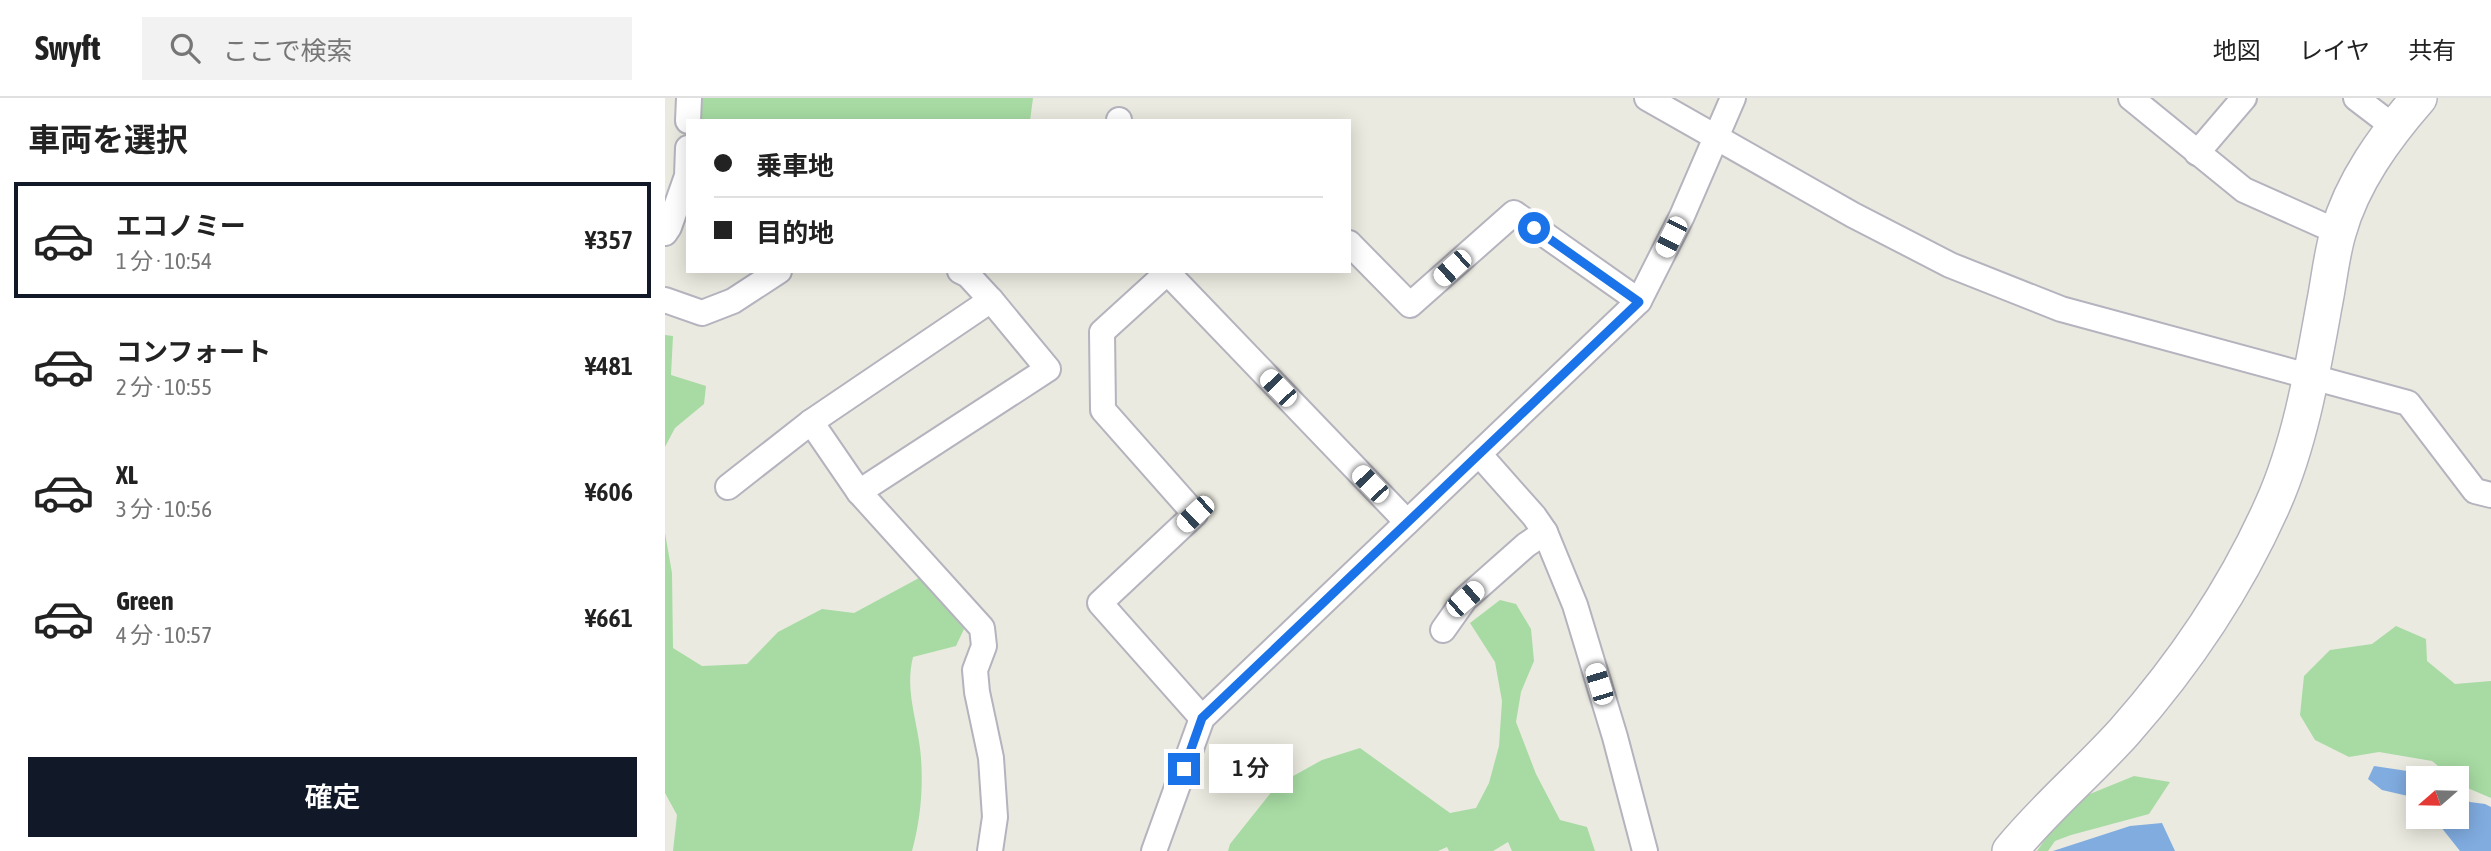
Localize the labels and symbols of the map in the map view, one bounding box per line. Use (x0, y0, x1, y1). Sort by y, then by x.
route start (1518, 212, 1550, 244)
car (1653, 214, 1690, 260)
car (1430, 246, 1475, 290)
car (1256, 366, 1301, 410)
car (1348, 462, 1393, 506)
car (1173, 492, 1218, 536)
car (1443, 577, 1488, 621)
car (1583, 661, 1616, 707)
callout: 1 分 (1209, 744, 1293, 794)
route end (1168, 753, 1200, 785)
north arrow (2406, 766, 2469, 830)

